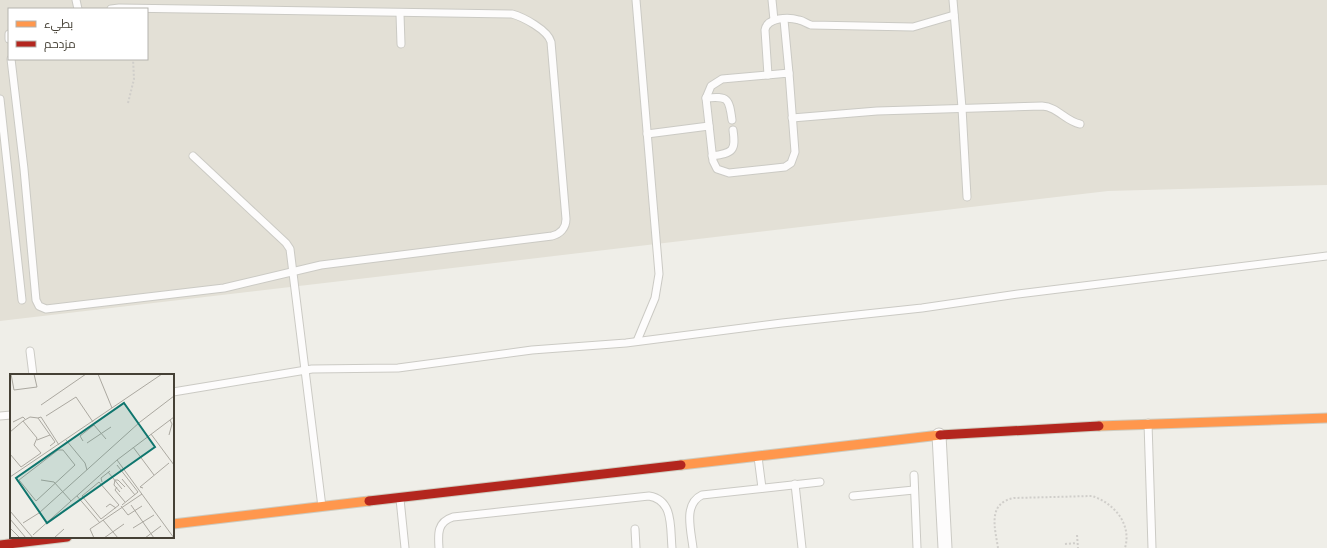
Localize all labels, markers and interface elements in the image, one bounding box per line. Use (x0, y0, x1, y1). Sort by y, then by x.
legend (8, 8, 148, 60)
text: بطيء (44, 17, 73, 34)
text: مزدحم (44, 37, 76, 52)
inset map (10, 374, 174, 538)

